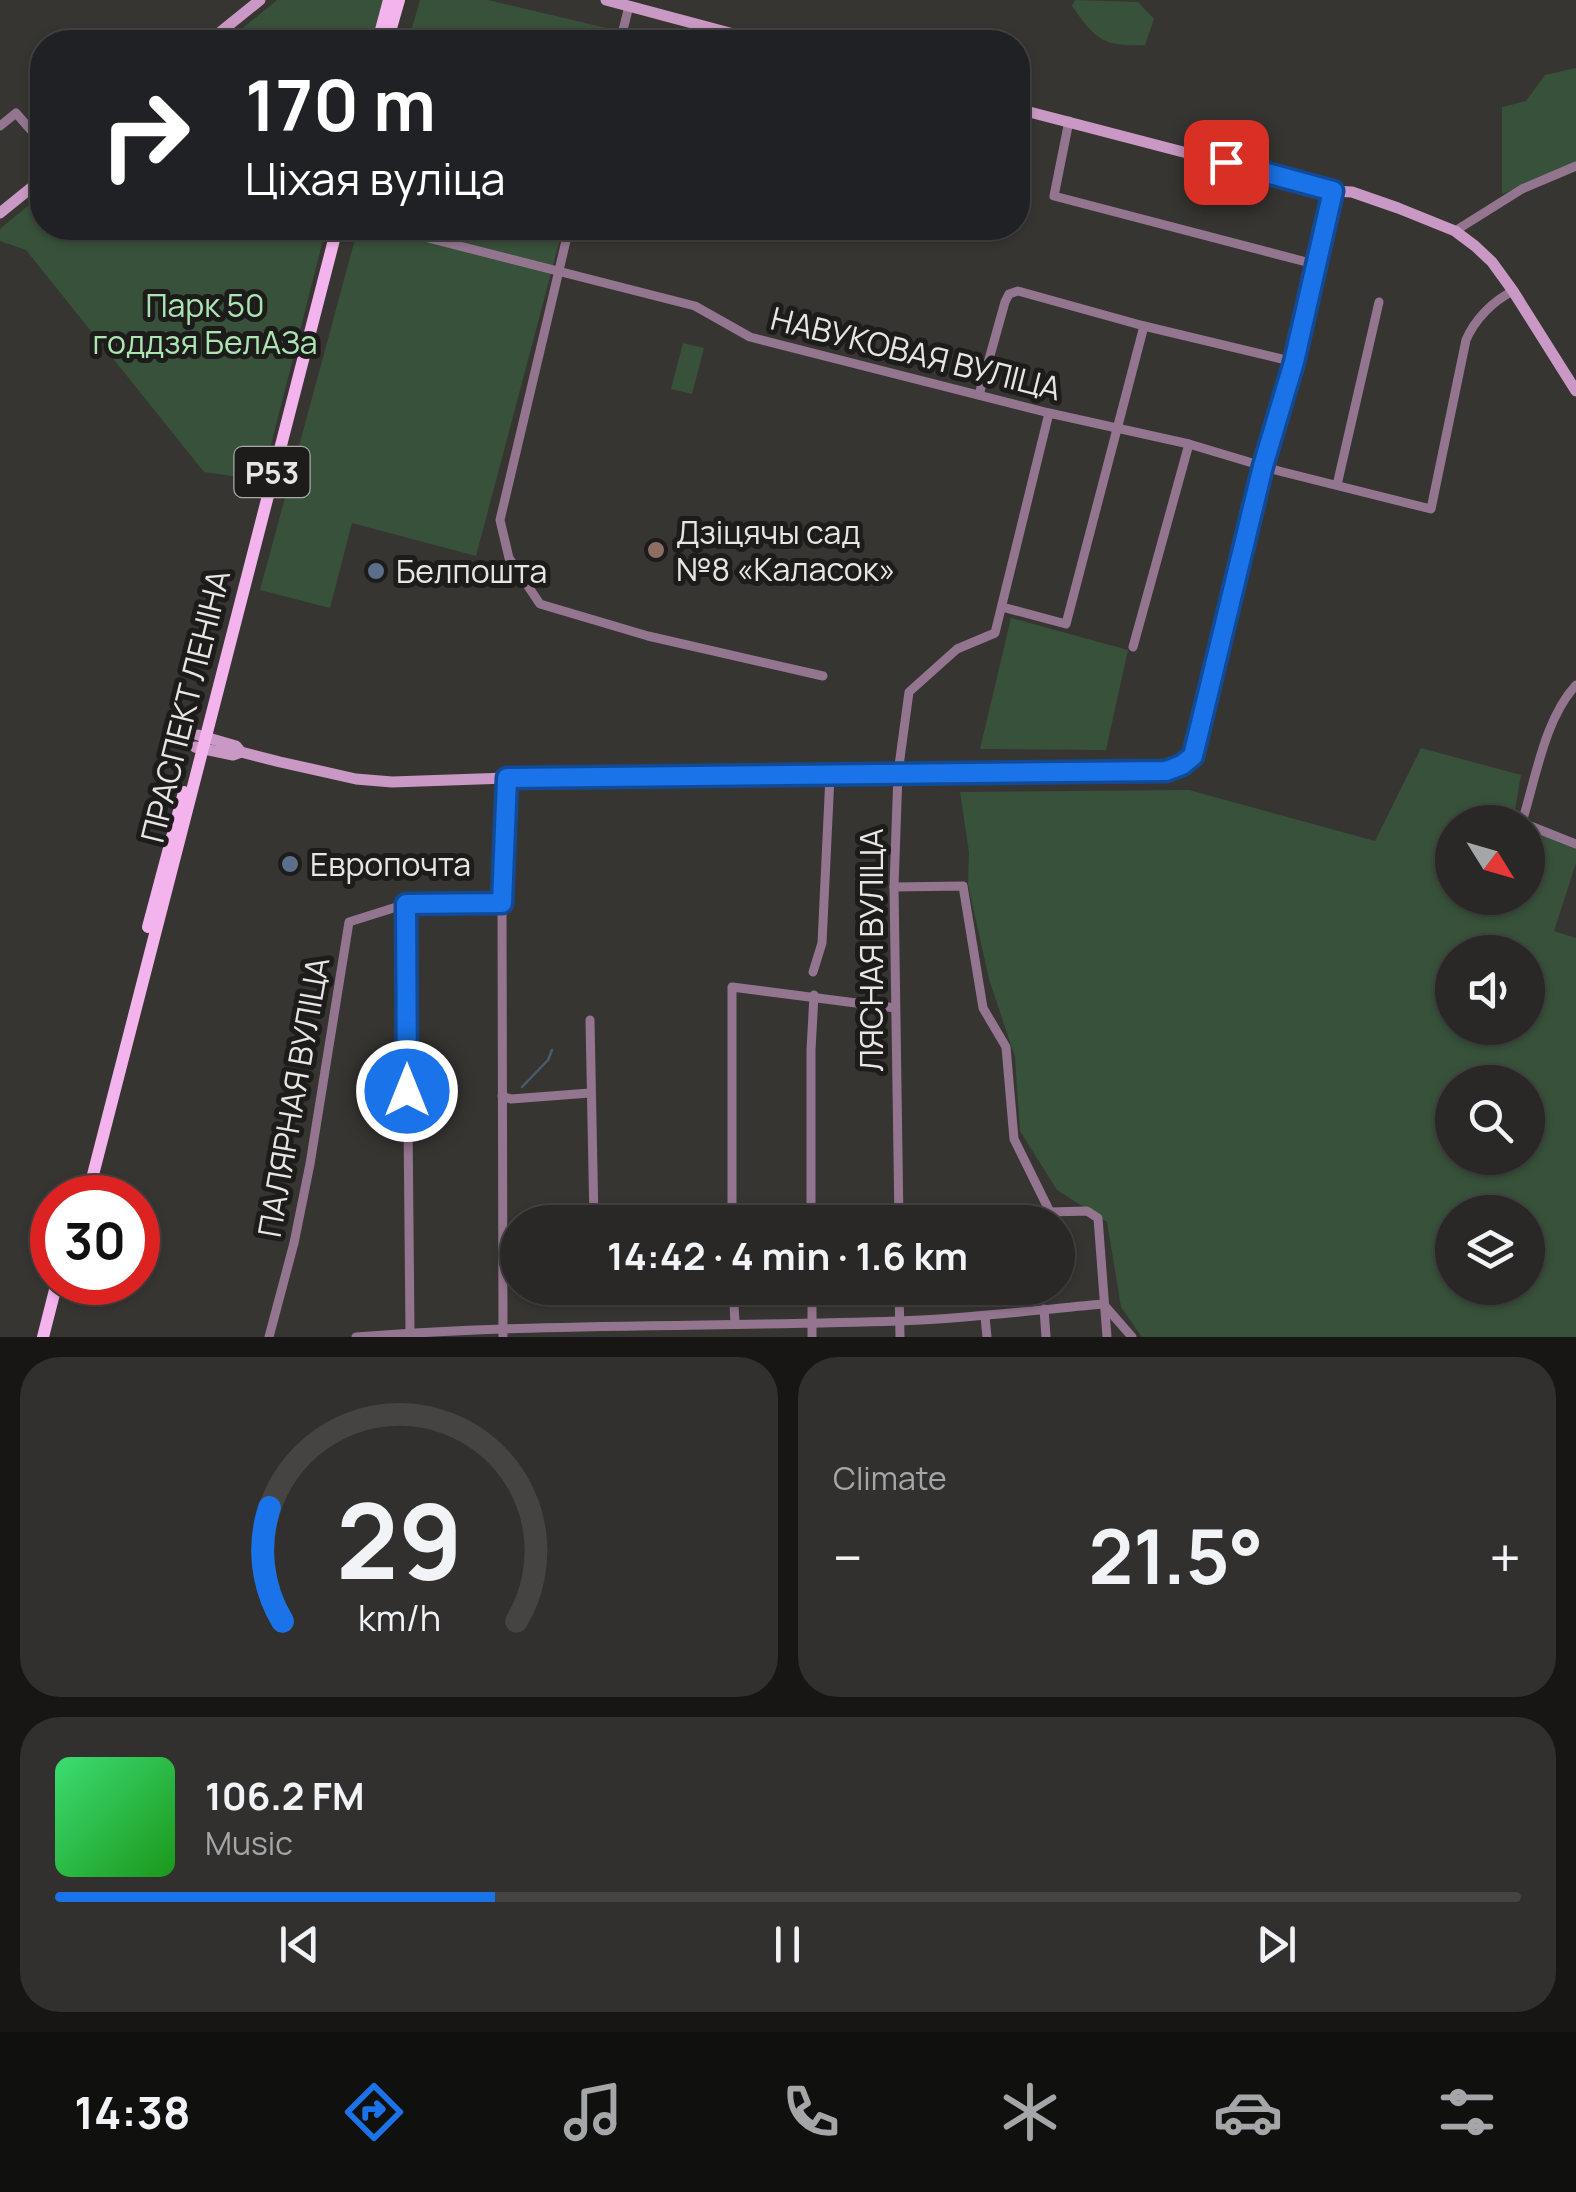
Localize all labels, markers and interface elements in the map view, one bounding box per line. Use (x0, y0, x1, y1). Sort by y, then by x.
text: 170 m (245, 56, 436, 152)
icon: right (80, 70, 210, 200)
pin (1184, 120, 1269, 205)
icon: arrive (1199, 135, 1254, 190)
text: Ціхая вуліца (245, 147, 506, 209)
park label: Парк 50 годдзя БелАЗа (92, 283, 318, 364)
street label: НАВУКОВАЯ ВУЛІЦА (766, 296, 1066, 410)
road number: Р53 (234, 447, 310, 497)
place label: Дзіцячы сад №8 «Каласок» (676, 510, 896, 591)
marker: Дзіцячы сад №8 «Каласок» (645, 539, 667, 561)
place label: Белпошта (396, 549, 547, 593)
marker: Белпошта (365, 560, 387, 582)
street label: ПРАСПЕКТ ЛЕНІНА (130, 565, 240, 847)
north arrow (1435, 805, 1545, 915)
map controls (1435, 805, 1545, 1305)
street label: ЛЯСНАЯ ВУЛІЦА (849, 828, 893, 1072)
place label: Европочта (310, 842, 471, 886)
marker: Европочта (279, 853, 301, 875)
button: sound (1435, 935, 1545, 1045)
street label: ПАЛЯРНАЯ ВУЛІЦА (247, 954, 339, 1240)
position arrow (355, 1039, 459, 1143)
button: search (1435, 1065, 1545, 1175)
speed limit sign: 30 (30, 1175, 160, 1305)
button: layers (1435, 1195, 1545, 1305)
text: 14:42 · 4 min · 1.6 km (607, 1229, 968, 1281)
text: Climate (833, 1456, 947, 1500)
text: 29 (336, 1468, 462, 1610)
text: 21.5° (1089, 1504, 1263, 1607)
text: − (833, 1519, 863, 1595)
text: + (1489, 1519, 1521, 1595)
text: km/h (357, 1593, 441, 1642)
text: 106.2 FM (205, 1769, 364, 1821)
text: Music (205, 1821, 293, 1865)
icon: previous (272, 1917, 327, 1972)
icon: pause (760, 1917, 815, 1972)
icon: next (1249, 1917, 1304, 1972)
icon: directions (339, 2077, 409, 2147)
icon: music (558, 2077, 628, 2147)
icon: phone (776, 2077, 846, 2147)
icon: climate (995, 2077, 1065, 2147)
icon: car (1213, 2077, 1283, 2147)
icon: filters (1432, 2077, 1502, 2147)
text: 14:38 (74, 2081, 191, 2143)

